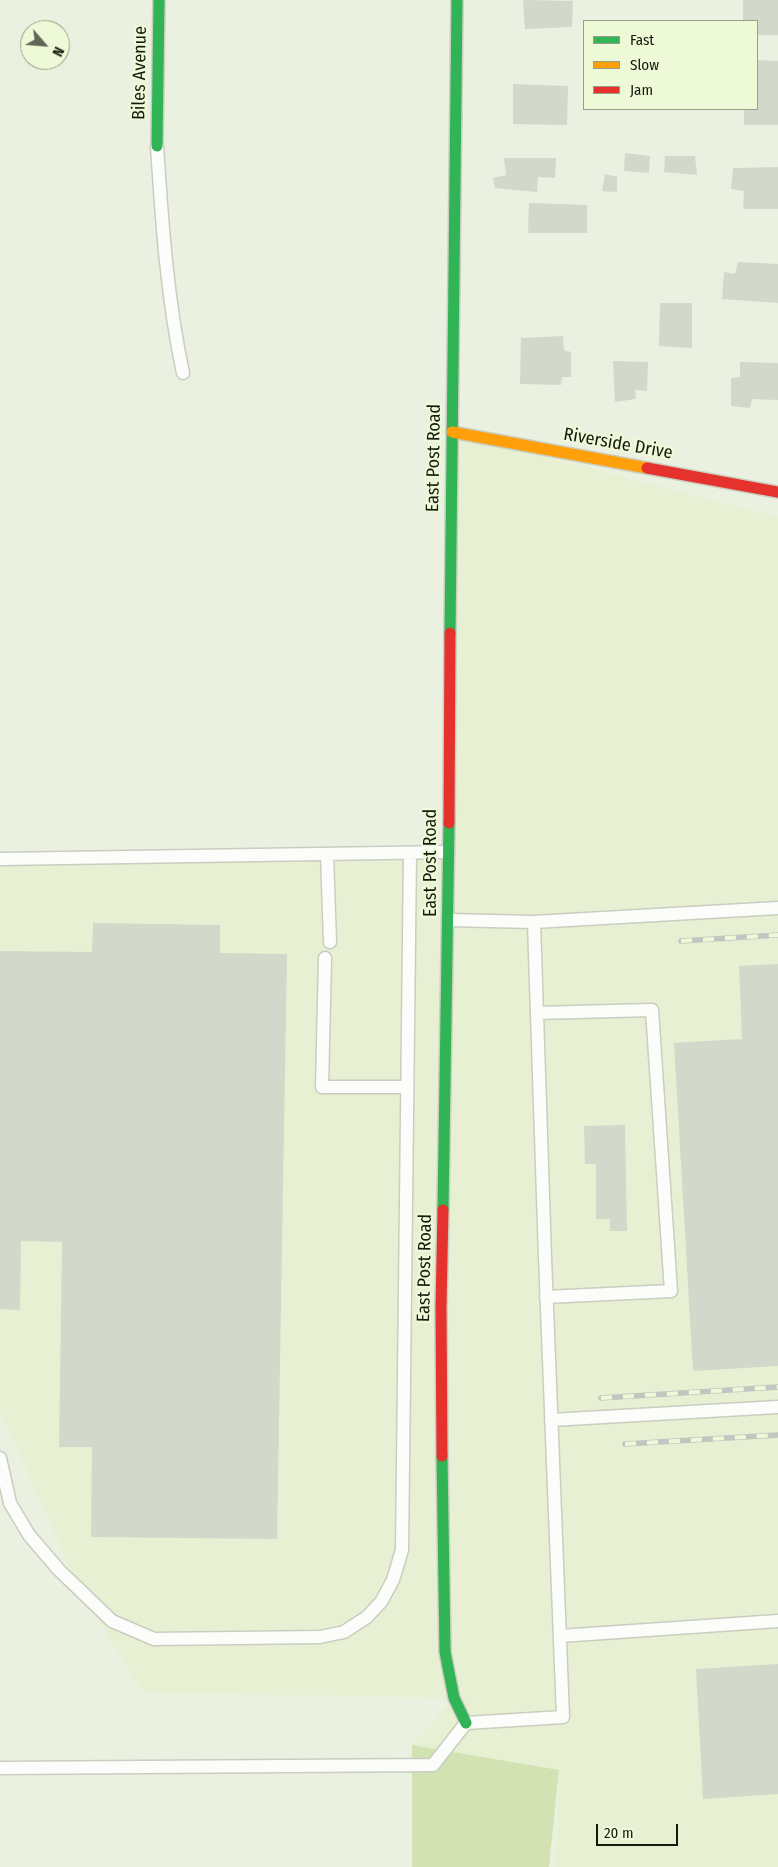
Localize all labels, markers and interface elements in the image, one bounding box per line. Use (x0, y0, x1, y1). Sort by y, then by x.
north arrow (20, 20, 70, 70)
legend (583, 20, 758, 110)
street label: Biles Avenue (128, 26, 152, 120)
text: Fast (630, 31, 654, 49)
text: N (48, 44, 67, 59)
text: Slow (630, 56, 659, 74)
text: Jam (630, 81, 653, 99)
street label: East Post Road (422, 404, 446, 512)
street label: Riverside Drive (562, 424, 674, 464)
street label: East Post Road (420, 809, 442, 917)
street label: East Post Road (413, 1214, 437, 1322)
scale bar (598, 1814, 680, 1846)
text: 20 m (604, 1824, 634, 1842)

